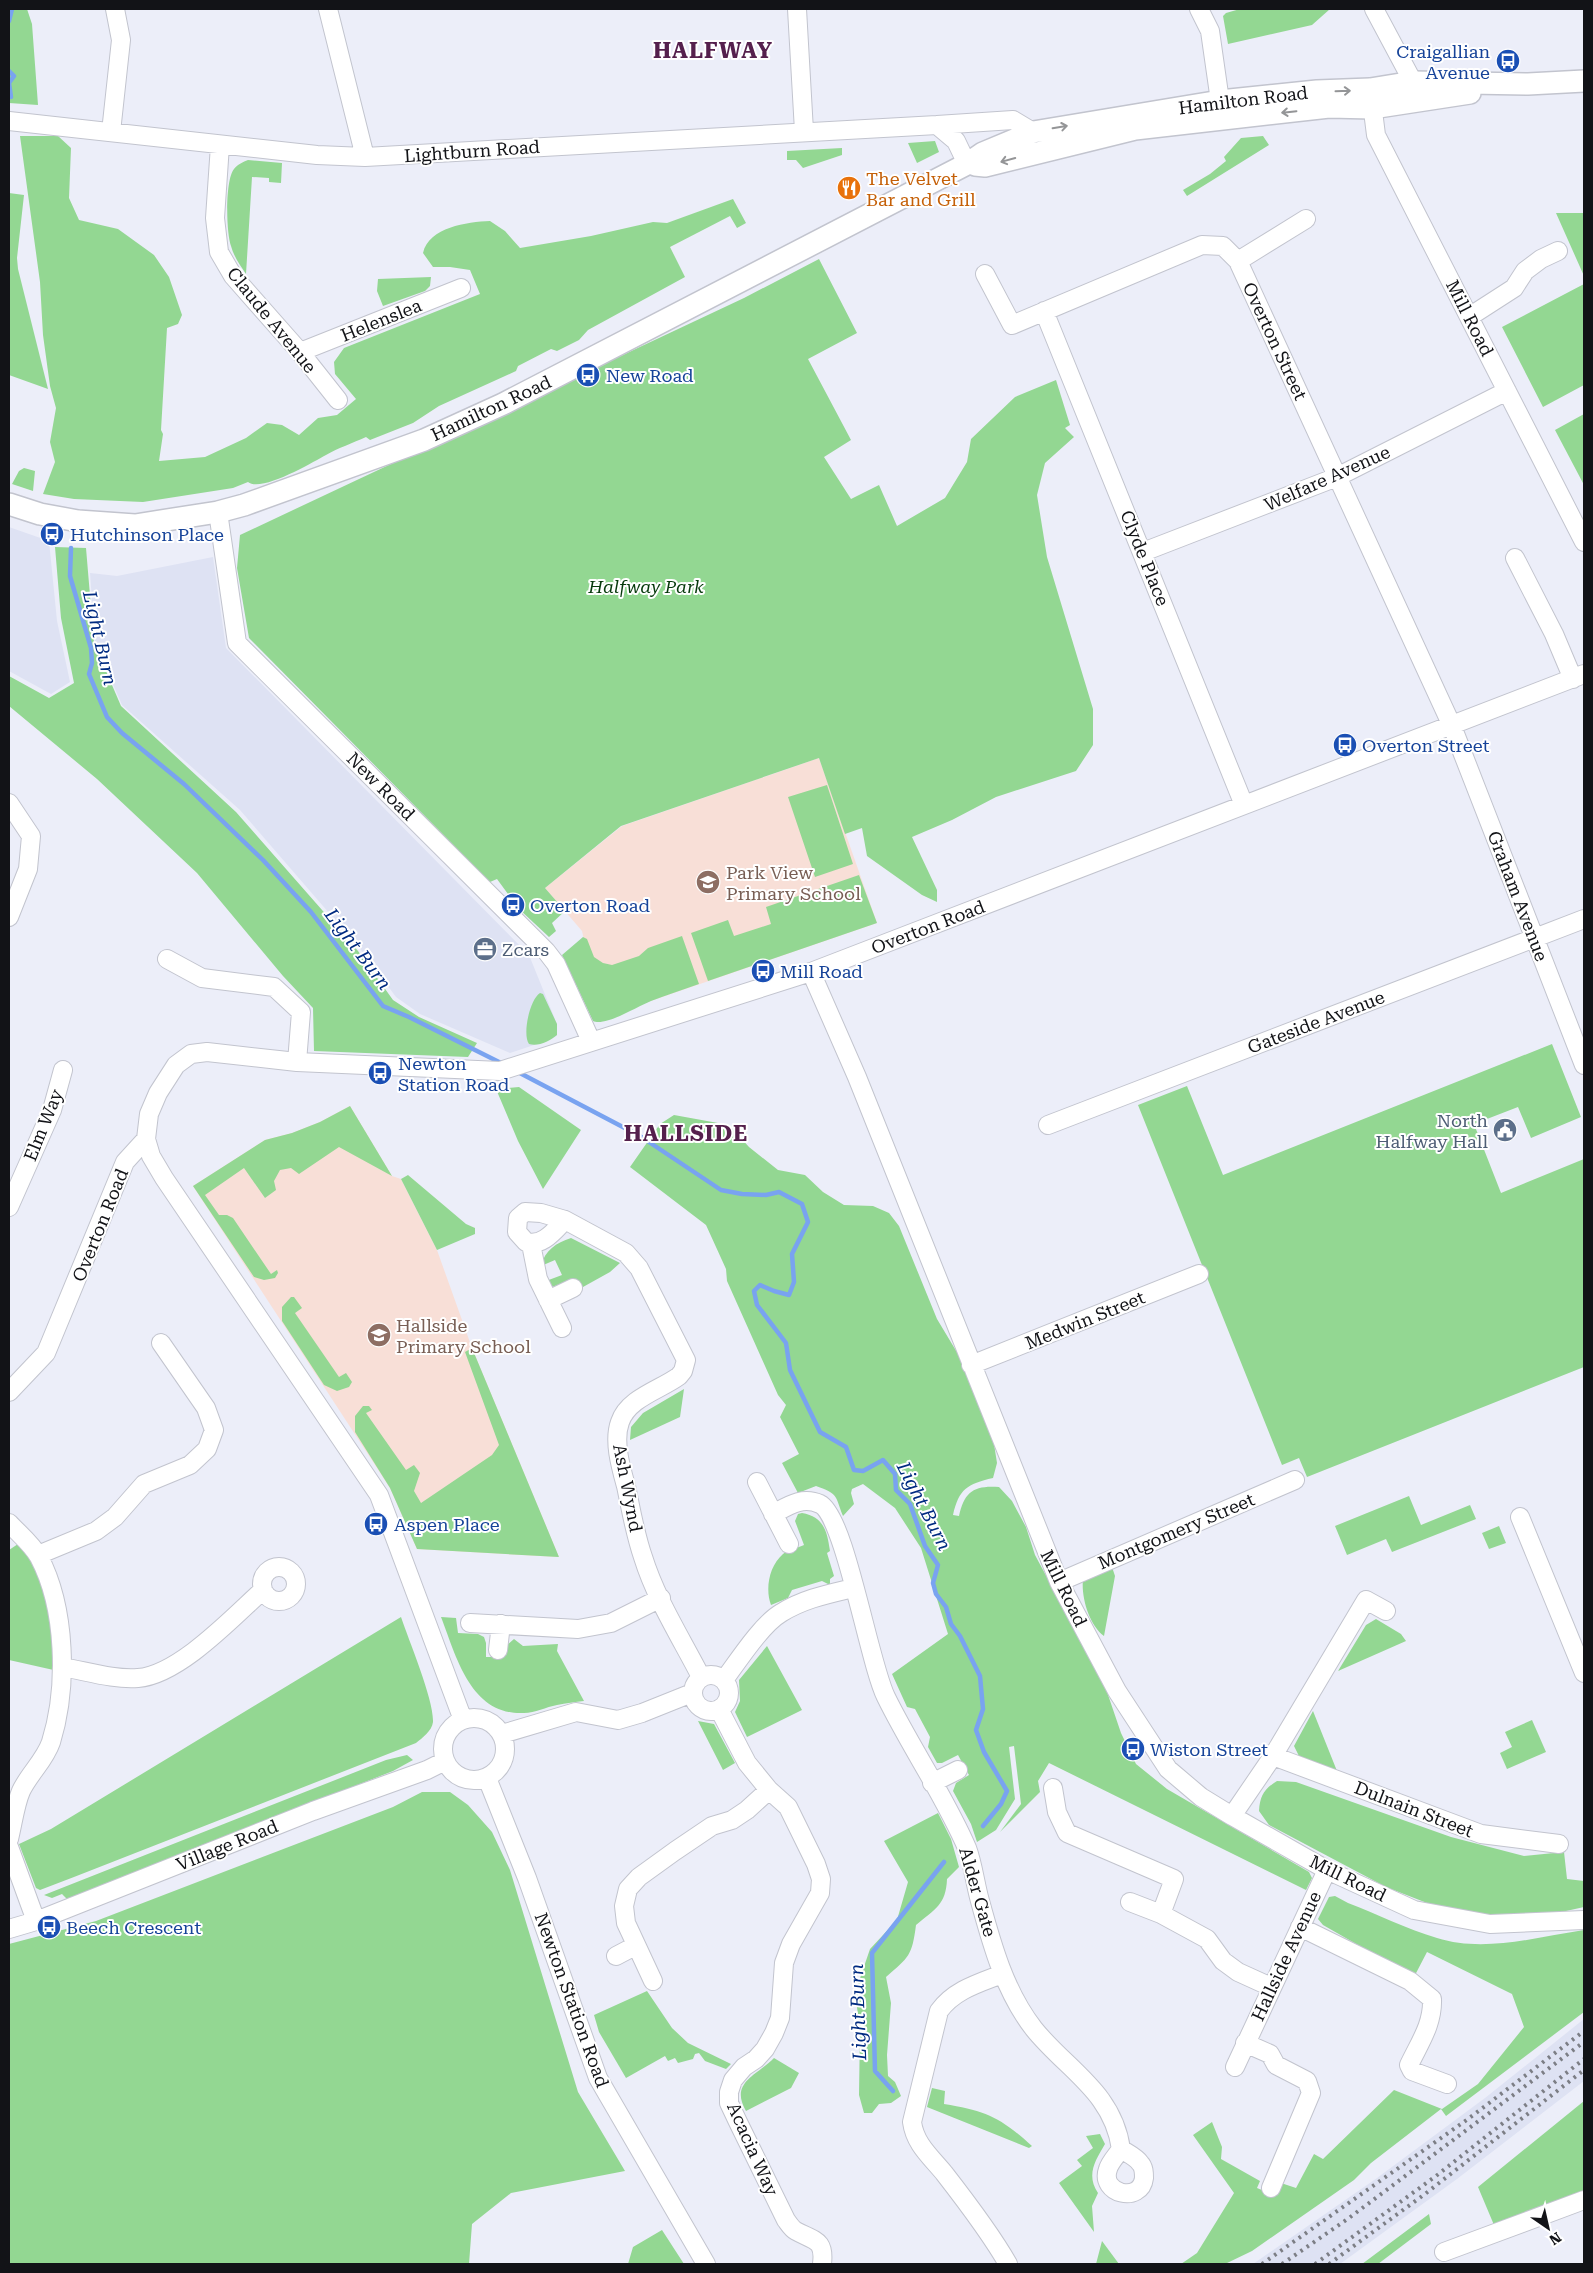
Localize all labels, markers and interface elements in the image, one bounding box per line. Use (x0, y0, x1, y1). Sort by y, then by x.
district label: HALFWAY (653, 38, 773, 63)
place label: Craigallian Avenue (1396, 41, 1490, 83)
bus stop icon: Craigallian Avenue (1495, 48, 1521, 74)
street label: Hamilton Road (1177, 82, 1309, 118)
one-way arrow (1335, 86, 1351, 95)
one-way arrow (1281, 107, 1297, 117)
one-way arrow (1052, 121, 1068, 131)
street label: Lightburn Road (403, 136, 541, 166)
one-way arrow (1001, 155, 1017, 165)
place label: The Velvet Bar and Grill (866, 168, 976, 210)
restaurant icon: The Velvet Bar and Grill (836, 175, 862, 201)
street label: Claude Avenue (223, 263, 321, 377)
street label: Mill Road (1442, 276, 1498, 360)
street label: Overton Street (1239, 279, 1312, 403)
street label: Helenslea (338, 294, 425, 346)
bus stop icon: New Road (575, 362, 601, 388)
place label: New Road (606, 365, 694, 386)
street label: Hamilton Road (428, 371, 555, 445)
street label: Welfare Avenue (1261, 441, 1393, 515)
street label: Clyde Place (1116, 507, 1174, 609)
bus stop icon: Hutchinson Place (39, 521, 65, 547)
place label: Hutchinson Place (70, 524, 224, 545)
park label: Halfway Park (587, 576, 704, 597)
water label: Light Burn (78, 587, 122, 688)
bus stop icon: Overton Street (1332, 732, 1358, 758)
place label: Overton Street (1362, 735, 1490, 756)
street label: New Road (343, 748, 420, 825)
street label: Graham Avenue (1483, 828, 1553, 964)
place label: Park View Primary School (726, 862, 861, 904)
school or university icon: Park View Primary School (695, 869, 721, 895)
bus stop icon: Overton Road (500, 892, 526, 918)
place label: Overton Road (530, 895, 650, 916)
street label: Overton Road (868, 896, 988, 958)
water label: Light Burn (319, 903, 396, 995)
office icon: Zcars (472, 936, 498, 962)
place label: Zcars (502, 939, 549, 960)
bus stop icon: Mill Road (750, 958, 776, 984)
place label: Mill Road (780, 961, 863, 982)
street label: Gateside Avenue (1245, 986, 1388, 1058)
place label: Newton Station Road (398, 1053, 510, 1095)
bus stop icon: Newton Station Road (367, 1060, 393, 1086)
street label: Elm Way (19, 1086, 67, 1164)
place label: North Halfway Hall (1376, 1110, 1488, 1152)
public building icon: North Halfway Hall (1492, 1117, 1518, 1143)
district label: HALLSIDE (624, 1121, 748, 1146)
street label: Overton Road (68, 1165, 132, 1285)
street label: Medwin Street (1022, 1286, 1148, 1354)
place label: Hallside Primary School (396, 1315, 531, 1357)
school or university icon: Hallside Primary School (366, 1322, 392, 1348)
street label: Ash Wynd (609, 1442, 647, 1534)
water label: Light Burn (891, 1457, 956, 1554)
street label: Montgomery Street (1095, 1488, 1258, 1573)
bus stop icon: Aspen Place (363, 1511, 389, 1537)
place label: Aspen Place (394, 1514, 500, 1535)
street label: Mill Road (1036, 1546, 1092, 1630)
bus stop icon: Wiston Street (1120, 1736, 1146, 1762)
place label: Wiston Street (1150, 1739, 1268, 1760)
street label: Dulnain Street (1352, 1777, 1477, 1841)
street label: Village Road (173, 1815, 281, 1875)
street label: Alder Gate (955, 1845, 1001, 1939)
street label: Mill Road (1306, 1850, 1390, 1906)
street label: Hallside Avenue (1247, 1888, 1325, 2024)
street label: Newton Station Road (531, 1910, 614, 2091)
bus stop icon: Beech Crescent (36, 1914, 62, 1940)
place label: Beech Crescent (66, 1917, 201, 1938)
water label: Light Burn (845, 1963, 871, 2062)
street label: Acacia Way (723, 2099, 783, 2199)
north arrow (1523, 2203, 1573, 2253)
text: N (1546, 2229, 1564, 2249)

